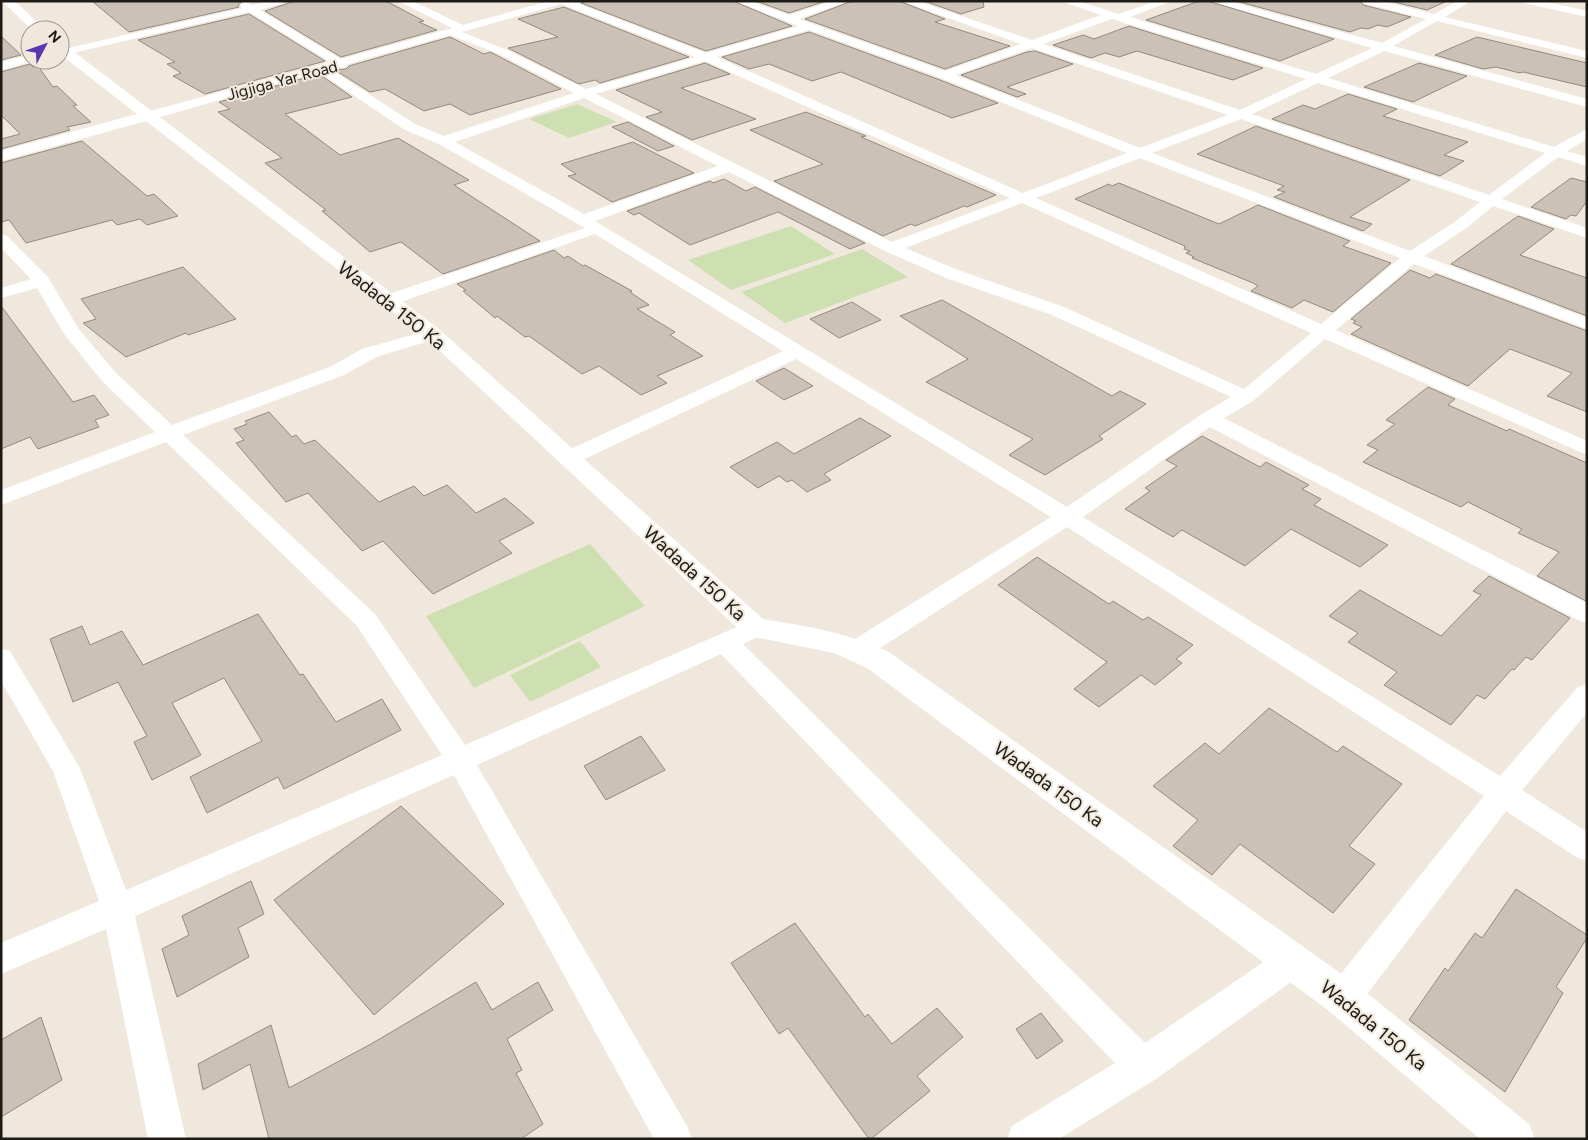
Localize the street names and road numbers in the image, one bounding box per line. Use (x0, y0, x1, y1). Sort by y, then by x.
street label: Jigjiga Yar Road (225, 57, 340, 104)
street label: Wadada 150 Ka (333, 256, 450, 355)
street label: Wadada 150 Ka (639, 521, 751, 626)
street label: Wadada 150 Ka (989, 737, 1108, 832)
street label: Wadada 150 Ka (1316, 975, 1432, 1075)

